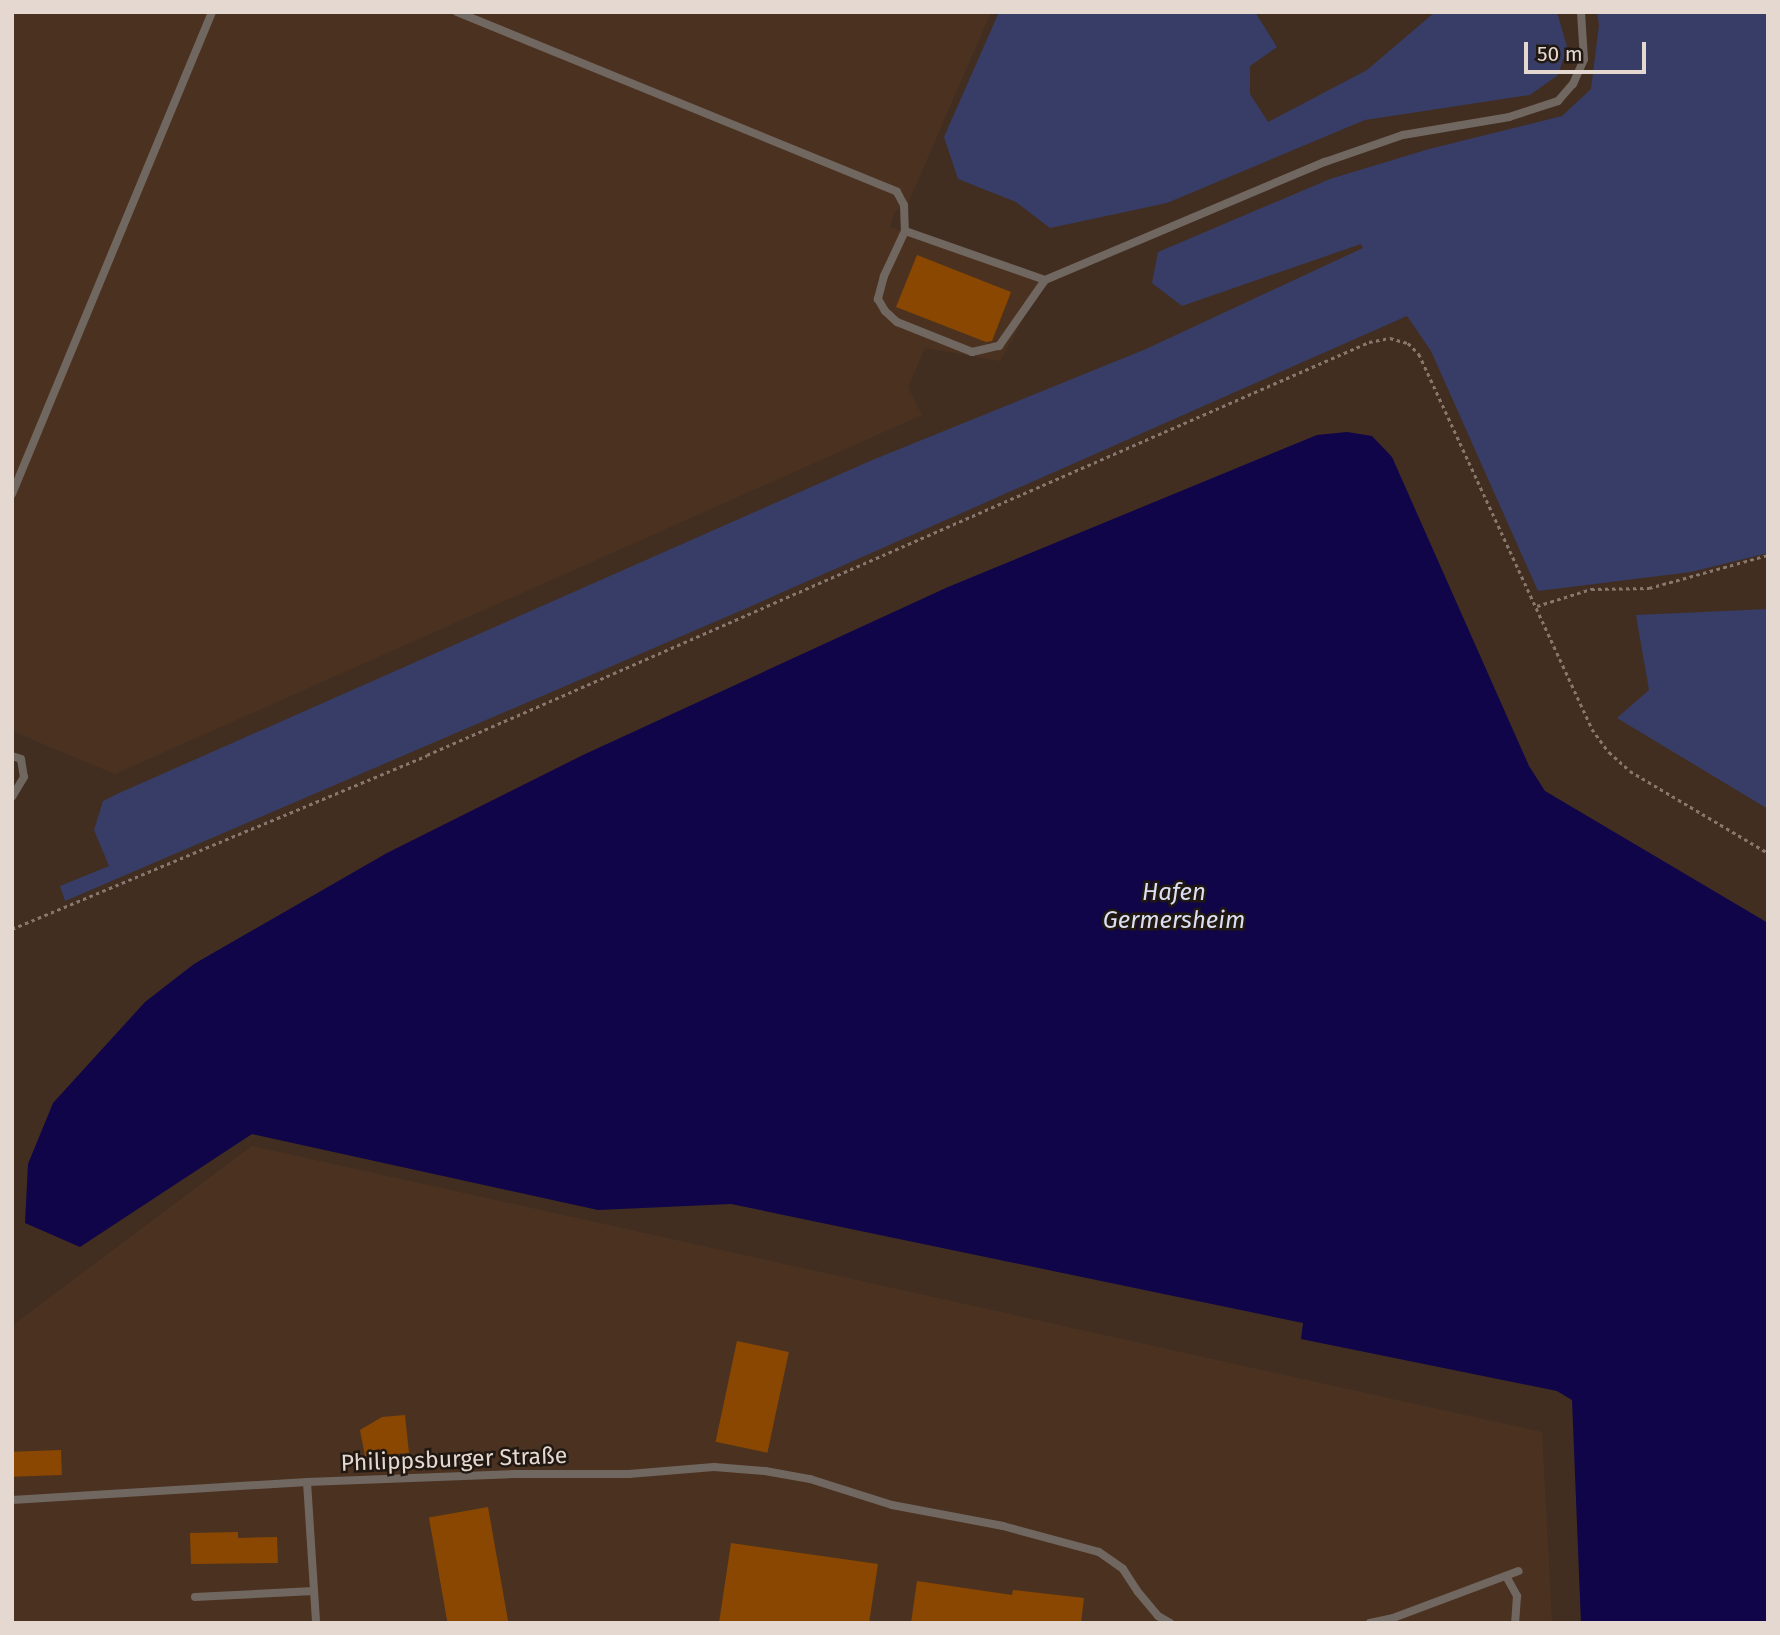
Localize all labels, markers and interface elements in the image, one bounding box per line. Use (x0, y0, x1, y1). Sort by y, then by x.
scale bar (1528, 28, 1650, 72)
text: 50 m (1537, 41, 1583, 67)
water label: Hafen Germersheim (1103, 879, 1245, 935)
street label: Philippsburger Straße (340, 1441, 568, 1477)

